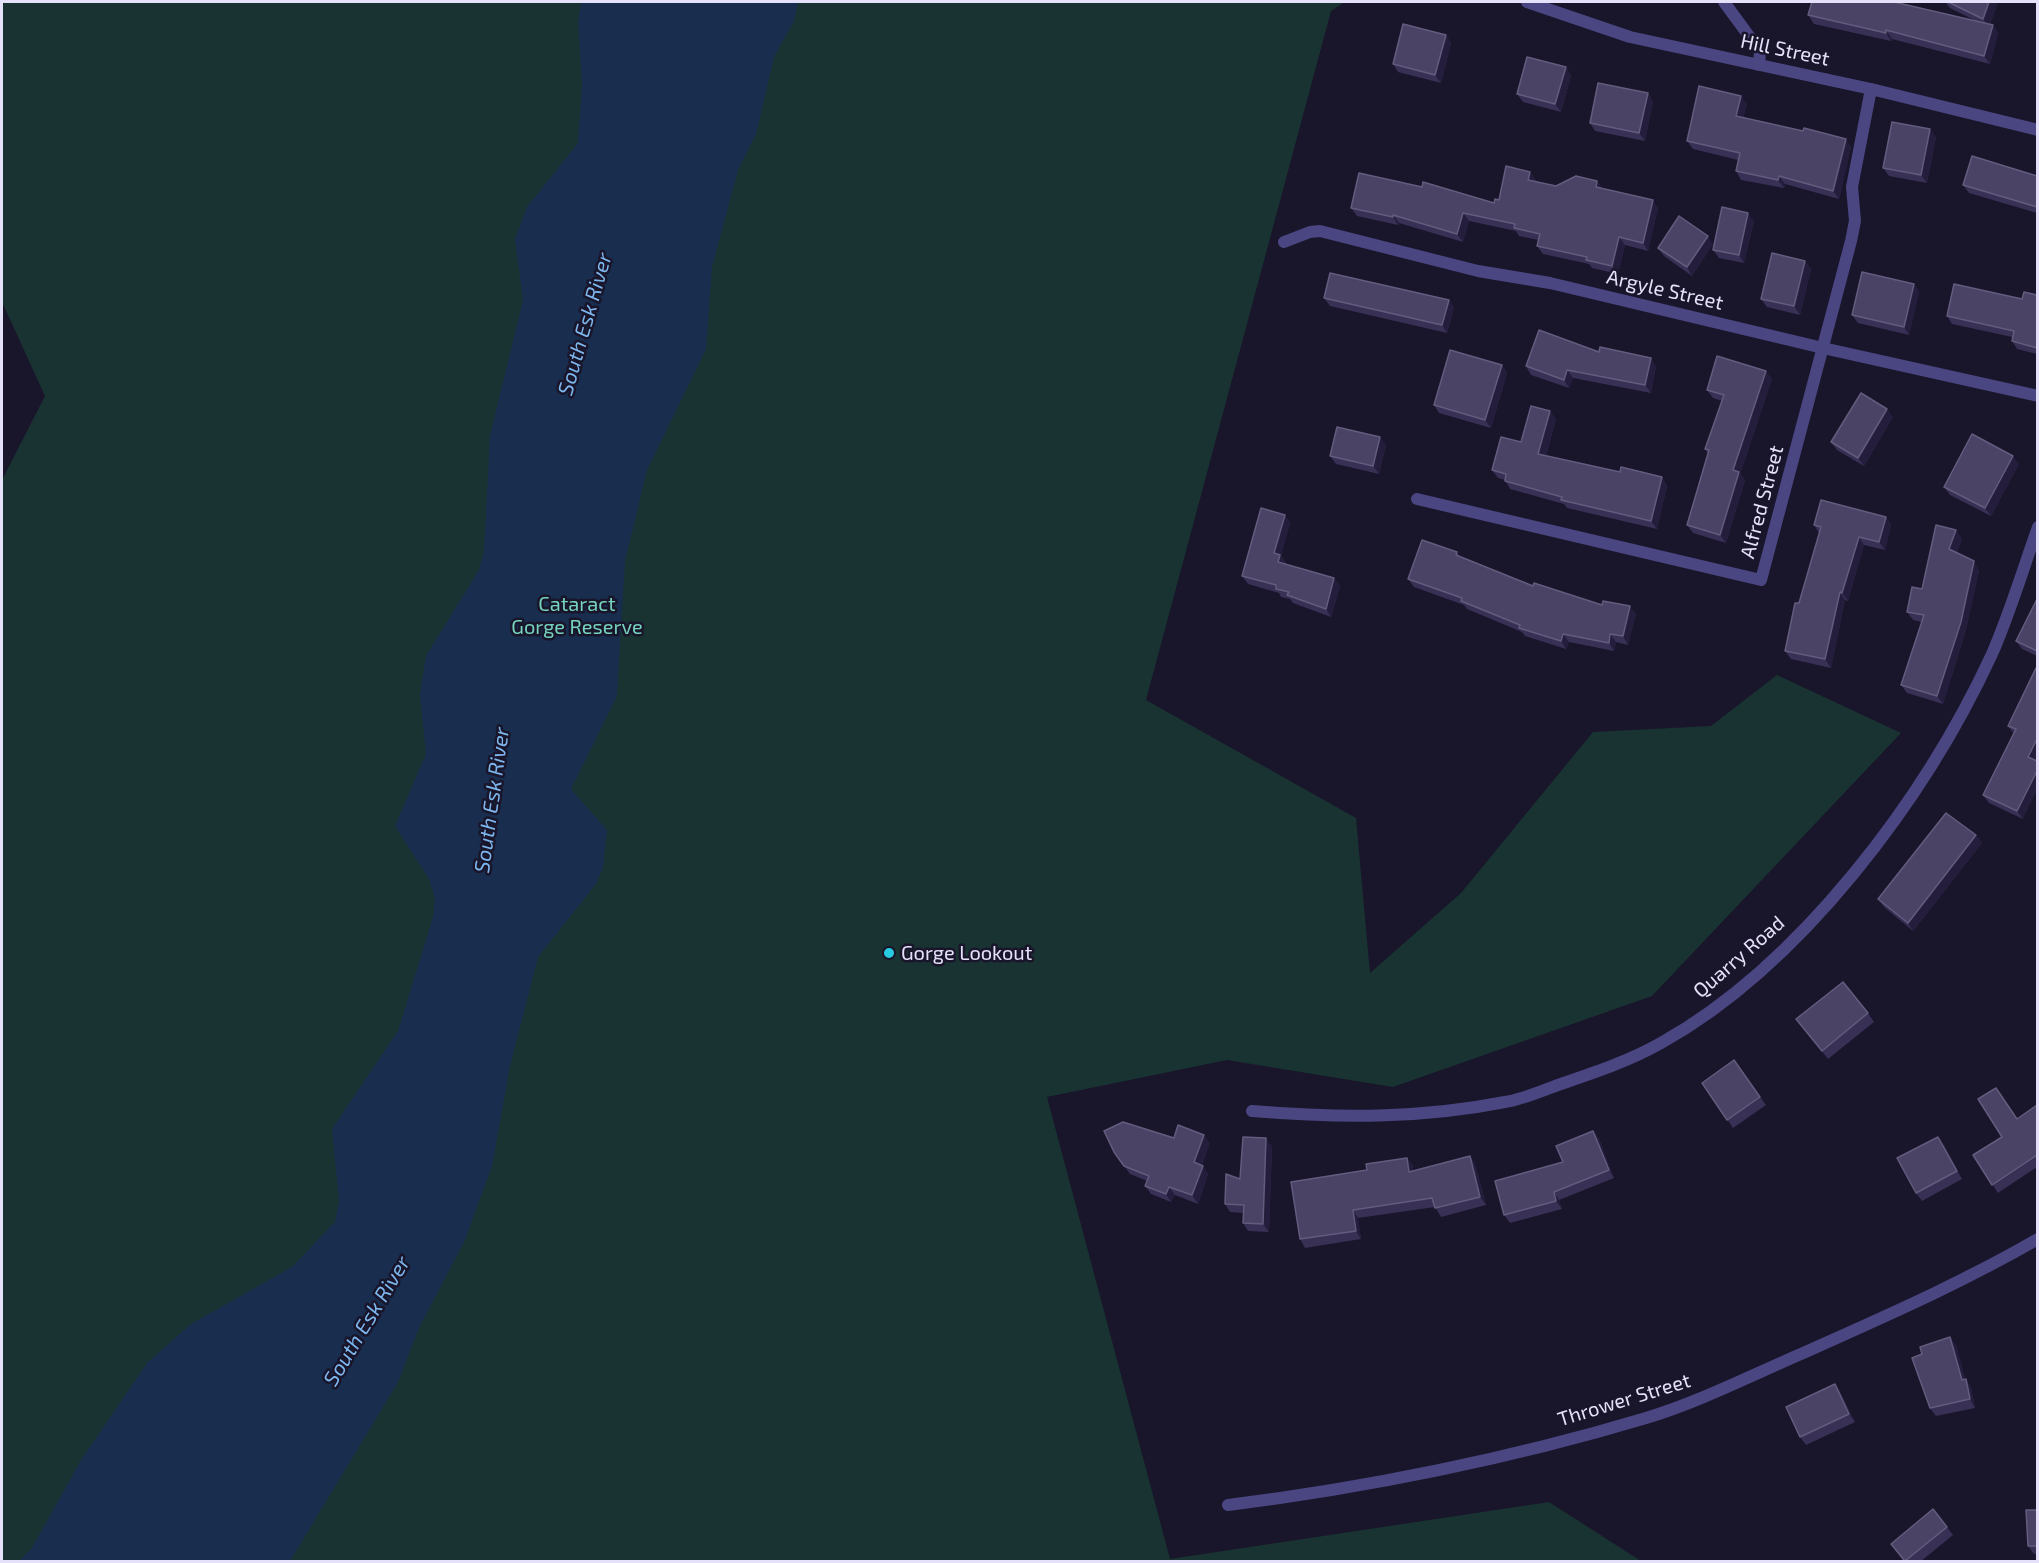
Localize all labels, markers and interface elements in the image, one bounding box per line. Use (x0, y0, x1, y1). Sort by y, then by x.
street label: Hill Street (1738, 29, 1832, 71)
water label: South Esk River (553, 250, 617, 398)
street label: Argyle Street (1604, 265, 1726, 315)
street label: Alfred Street (1735, 443, 1789, 561)
park label: Cataract Gorge Reserve (511, 592, 643, 639)
water label: South Esk River (469, 725, 515, 875)
street label: Quarry Road (1689, 911, 1789, 1003)
place label: Gorge Lookout (901, 941, 1032, 965)
marker: Gorge Lookout (882, 946, 896, 960)
water label: South Esk River (318, 1251, 416, 1391)
street label: Thrower Street (1555, 1368, 1693, 1432)

